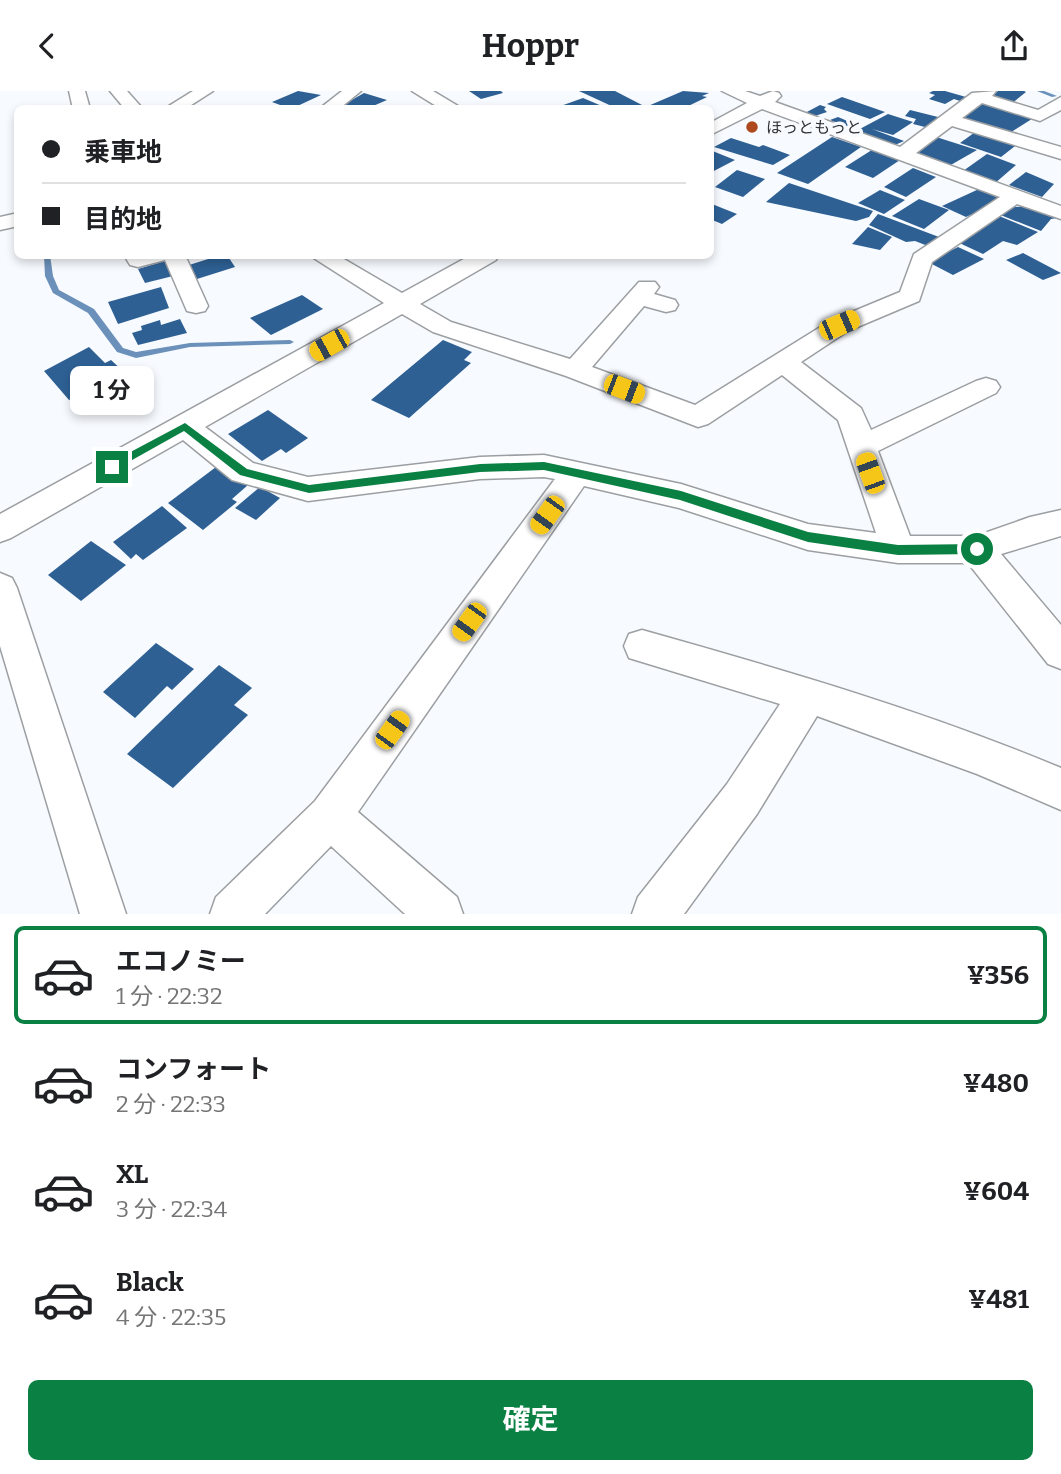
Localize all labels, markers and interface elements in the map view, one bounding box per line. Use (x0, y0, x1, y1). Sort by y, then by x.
icon: back (28, 27, 66, 65)
text: Hoppr (482, 27, 579, 65)
icon: share (995, 27, 1033, 65)
place label: ほっともっと (766, 118, 862, 137)
marker: ほっともっと (744, 119, 760, 135)
text: 乗車地 (84, 137, 162, 168)
text: 目的地 (84, 204, 162, 235)
car (816, 307, 863, 343)
car (306, 326, 353, 364)
callout: 1 分 (70, 365, 154, 415)
car (601, 372, 648, 406)
text: 1 分 (93, 376, 131, 404)
car (853, 450, 888, 496)
route end (96, 451, 128, 483)
car (527, 492, 568, 538)
route start (961, 533, 993, 565)
car (449, 599, 490, 645)
car (372, 707, 413, 753)
icon: car (32, 944, 95, 1007)
text: エコノミー (116, 946, 246, 977)
text: ¥356 (967, 960, 1029, 991)
text: 1 分 · 22:32 (116, 982, 223, 1010)
icon: car (32, 1052, 95, 1115)
text: コンフォート (116, 1054, 271, 1085)
text: ¥480 (963, 1068, 1029, 1099)
text: 2 分 · 22:33 (116, 1090, 226, 1118)
text: XL (116, 1159, 148, 1190)
icon: car (32, 1160, 95, 1223)
text: ¥604 (963, 1176, 1029, 1207)
text: 3 分 · 22:34 (116, 1195, 227, 1223)
text: Black (116, 1267, 184, 1298)
icon: car (32, 1268, 95, 1331)
text: ¥481 (968, 1284, 1029, 1315)
text: 4 分 · 22:35 (116, 1303, 226, 1331)
button: 確定 (28, 1380, 1033, 1460)

